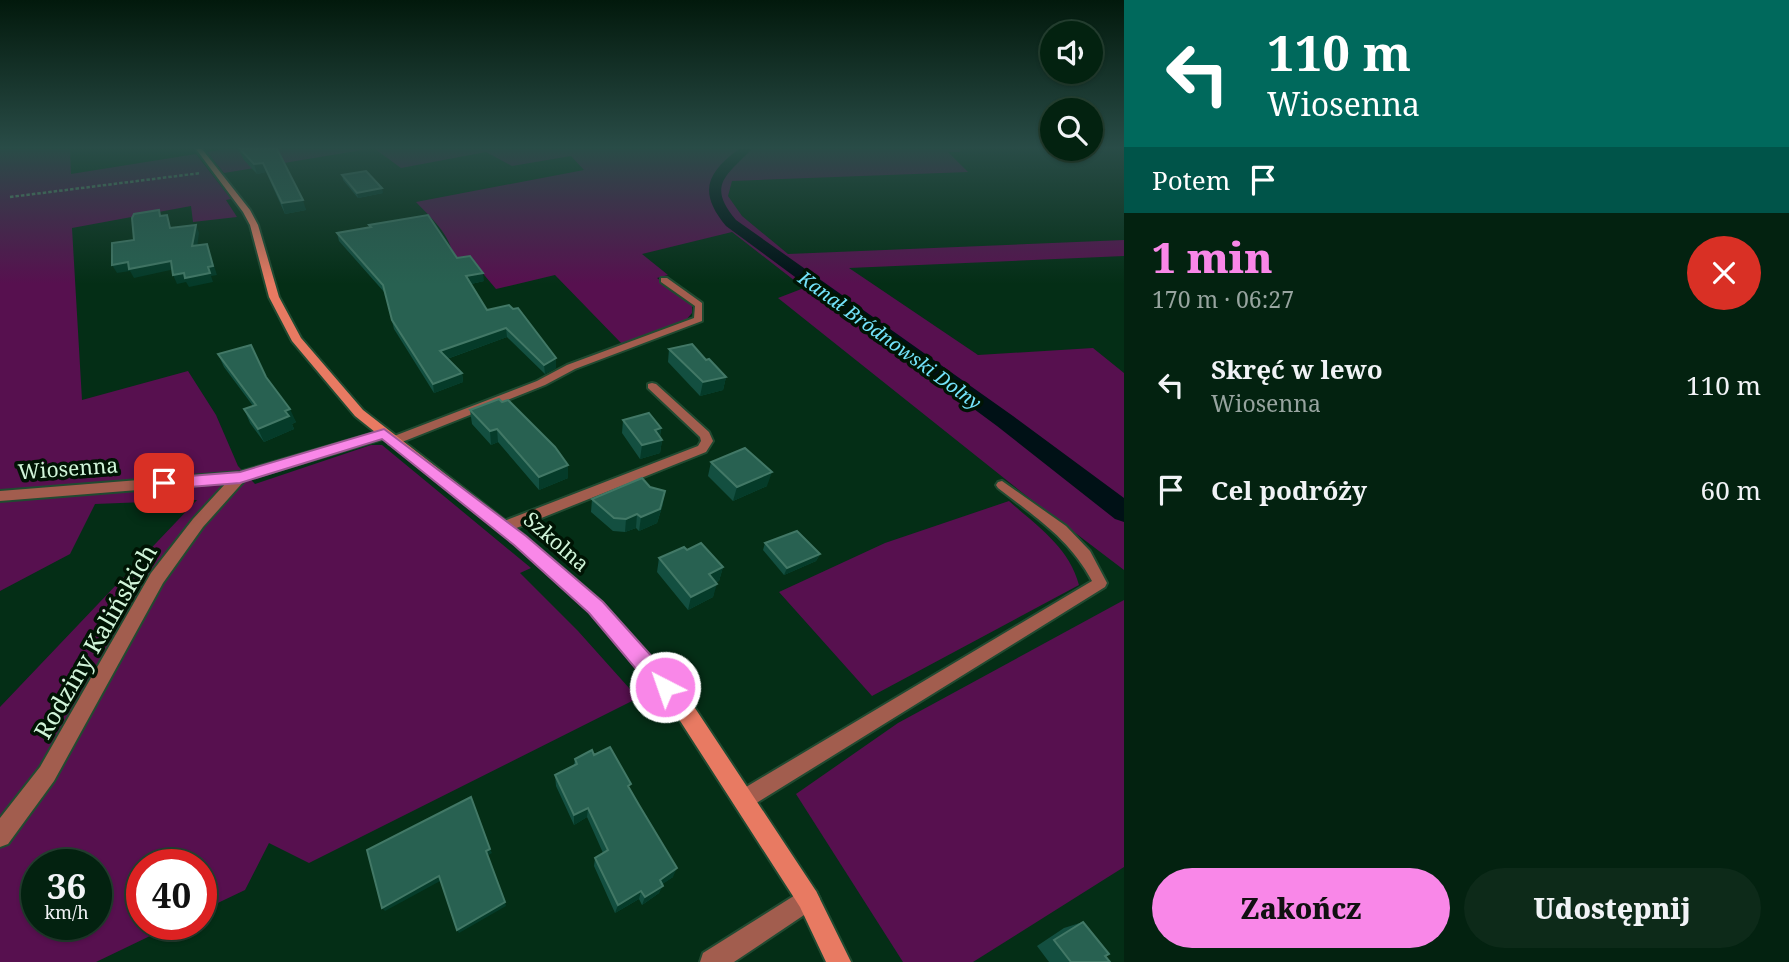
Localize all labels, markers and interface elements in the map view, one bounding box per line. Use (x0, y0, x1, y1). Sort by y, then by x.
text: 110 m (1267, 19, 1411, 85)
map controls (1040, 21, 1103, 161)
button: sound (1040, 21, 1103, 84)
icon: left (1152, 28, 1243, 119)
text: Wiosenna (1267, 82, 1420, 125)
button: search (1040, 98, 1103, 161)
icon: arrive (1244, 161, 1282, 199)
text: Potem (1152, 162, 1230, 198)
text: 1 min (1152, 228, 1273, 285)
button: close (1687, 236, 1761, 310)
water label: Kanał Bródnowski Dolny (792, 264, 987, 415)
text: 170 m · 06:27 (1152, 283, 1294, 315)
text: Skręć w lewo (1211, 351, 1383, 387)
icon: left (1152, 366, 1190, 404)
text: 110 m (1686, 367, 1761, 403)
text: Wiosenna (1211, 387, 1321, 419)
street label: Wiosenna (17, 451, 119, 485)
pin (134, 453, 194, 513)
icon: arrive (145, 464, 183, 502)
icon: arrive (1152, 471, 1190, 509)
text: Cel podróży (1211, 472, 1367, 508)
text: 60 m (1701, 472, 1761, 508)
street label: Szkolna (518, 505, 595, 577)
street label: Rodziny Kalińskich (26, 538, 164, 745)
position arrow (628, 650, 702, 724)
speed limit sign: 40 (126, 849, 217, 940)
text: 36 (47, 862, 86, 909)
button: Zakończ (1152, 868, 1450, 948)
button: Udostępnij (1464, 868, 1761, 948)
text: km/h (44, 900, 89, 924)

